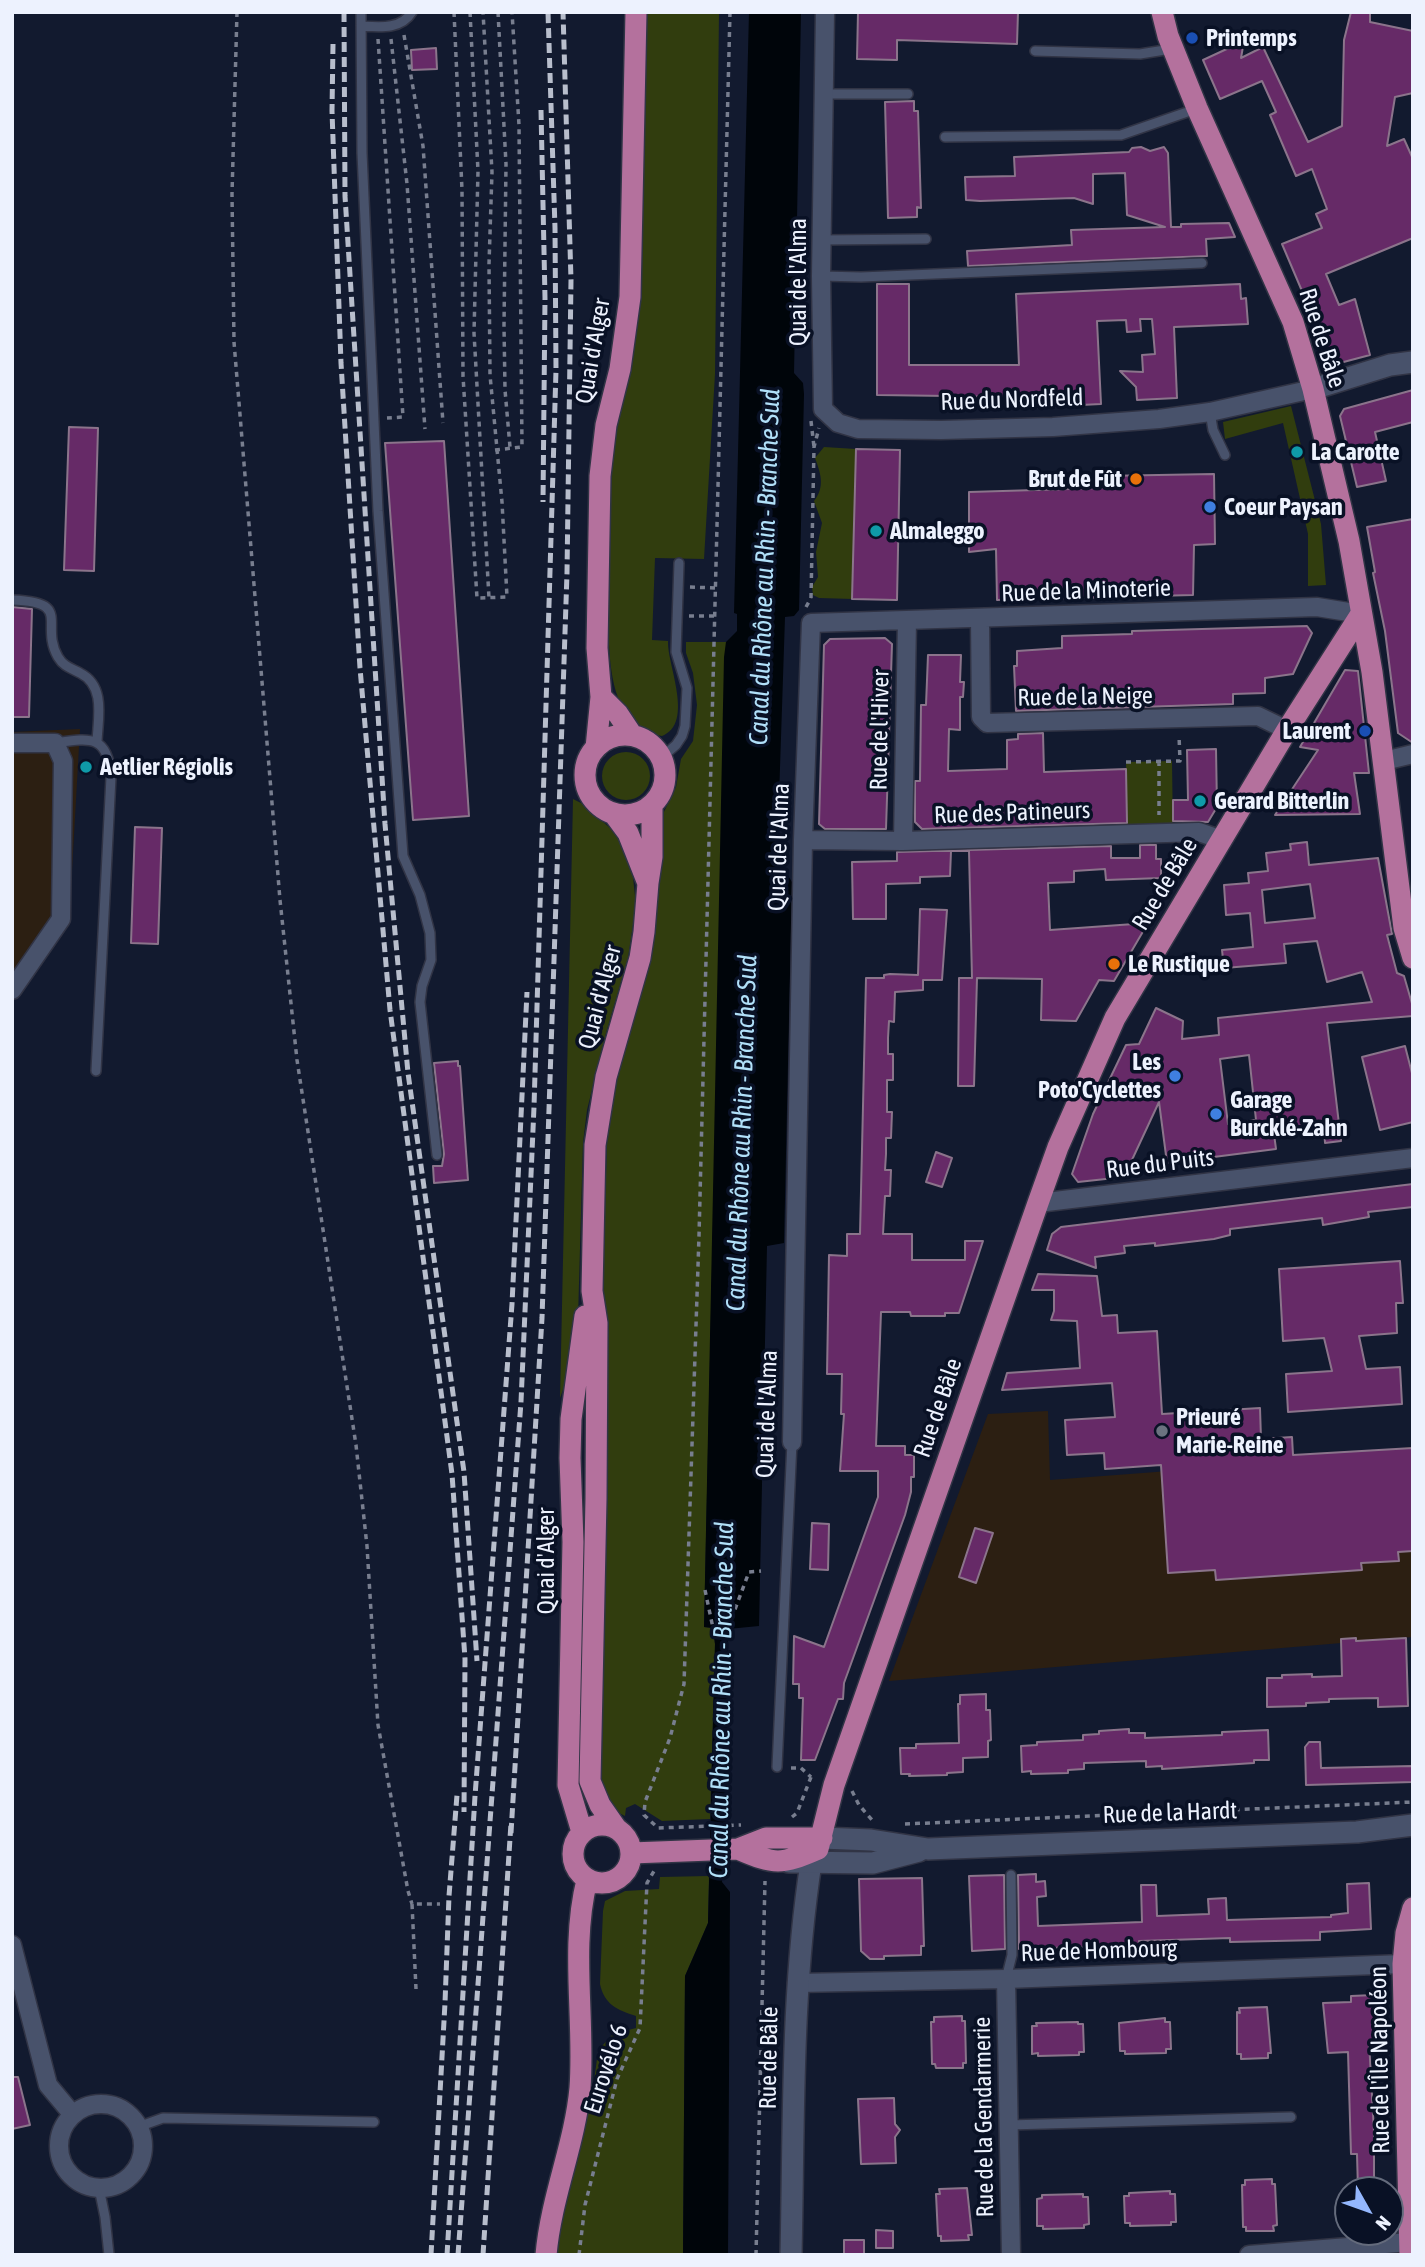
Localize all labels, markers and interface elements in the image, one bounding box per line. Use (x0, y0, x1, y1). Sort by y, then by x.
place label: Printemps (1206, 24, 1297, 52)
marker: Printemps (1184, 30, 1200, 46)
street label: Quai de l'Alma (784, 218, 812, 346)
street label: Rue de Bâle (1292, 285, 1352, 391)
street label: Quai d'Alger (570, 296, 616, 406)
street label: Rue du Nordfeld (940, 383, 1084, 417)
water label: Canal du Rhône au Rhin - Branche Sud (743, 388, 787, 746)
place label: La Carotte (1311, 438, 1400, 466)
marker: La Carotte (1289, 444, 1305, 460)
place label: Brut de Fût (1028, 465, 1122, 493)
marker: Brut de Fût (1128, 471, 1144, 487)
place label: Coeur Paysan (1224, 493, 1343, 521)
marker: Coeur Paysan (1202, 499, 1218, 515)
place label: Almaleggo (890, 517, 985, 545)
marker: Almaleggo (868, 523, 884, 539)
street label: Rue de la Minoterie (1001, 574, 1171, 608)
street label: Rue de l'Hiver (865, 669, 895, 791)
street label: Rue de la Neige (1017, 681, 1153, 713)
place label: Laurent (1282, 717, 1351, 745)
marker: Laurent (1357, 723, 1373, 739)
place label: Aetlier Régiolis (100, 753, 233, 781)
marker: Aetlier Régiolis (78, 759, 94, 775)
street label: Quai de l'Alma (762, 783, 796, 911)
place label: Gerard Bitterlin (1214, 787, 1349, 815)
marker: Gerard Bitterlin (1192, 793, 1208, 809)
street label: Rue des Patineurs (933, 796, 1091, 830)
street label: Rue de Bâle (1126, 832, 1204, 936)
street label: Quai d'Alger (572, 942, 628, 1052)
place label: Le Rustique (1128, 950, 1230, 978)
water label: Canal du Rhône au Rhin - Branche Sud (720, 954, 764, 1312)
marker: Le Rustique (1106, 956, 1122, 972)
place label: Les Poto'Cyclettes (1038, 1048, 1161, 1104)
marker: Les Poto'Cyclettes (1167, 1068, 1183, 1084)
place label: Garage Burcklé-Zahn (1230, 1086, 1348, 1142)
marker: Garage Burcklé-Zahn (1208, 1106, 1224, 1122)
street label: Rue du Puits (1105, 1143, 1215, 1185)
street label: Quai de l'Alma (750, 1350, 784, 1478)
street label: Rue de Bâle (908, 1355, 968, 1461)
place label: Prieuré Marie-Reine (1176, 1403, 1284, 1459)
marker: Prieuré Marie-Reine (1154, 1423, 1170, 1439)
street label: Quai d'Alger (532, 1508, 560, 1614)
water label: Canal du Rhône au Rhin - Branche Sud (703, 1521, 741, 1879)
street label: Rue de la Hardt (1102, 1796, 1238, 1830)
street label: Rue de Hombourg (1020, 1934, 1178, 1968)
street label: Rue de l'Île Napoléon (1364, 1966, 1396, 2154)
street label: Rue de Bâle (754, 2006, 784, 2110)
street label: Rue de la Gendarmerie (968, 2016, 1000, 2218)
street label: Eurovélo 6 (578, 2021, 634, 2117)
north arrow (1334, 2176, 1404, 2246)
text: N (1372, 2212, 1396, 2235)

